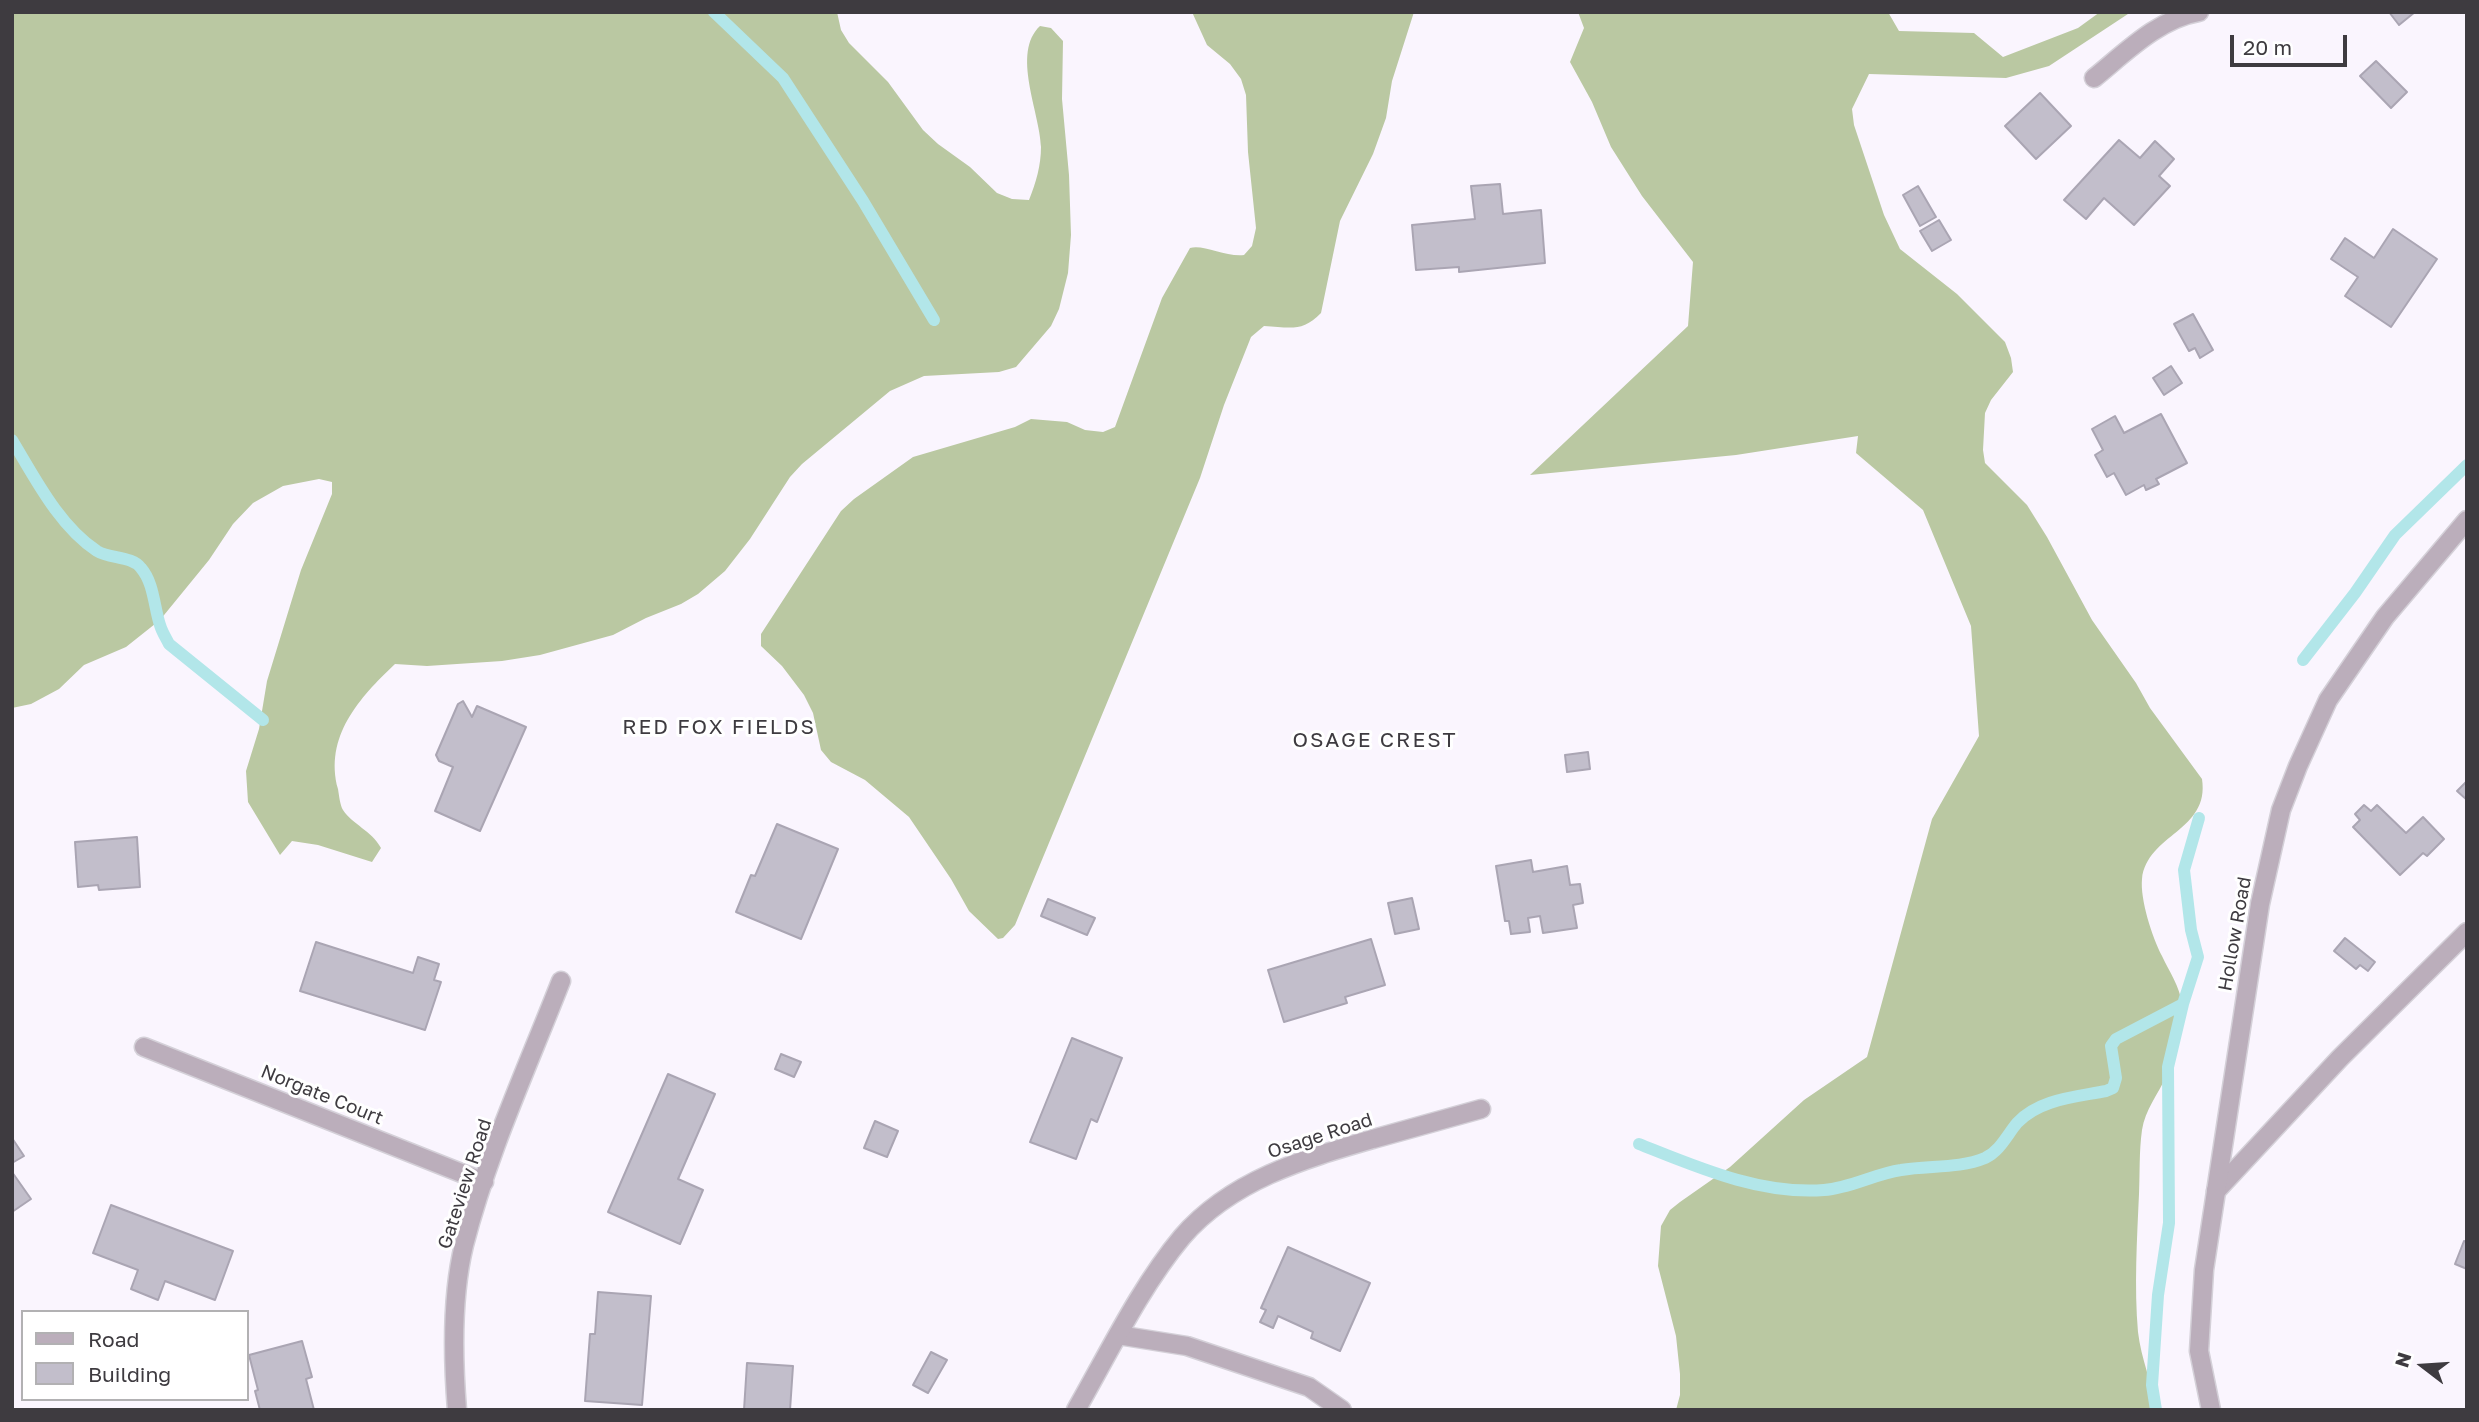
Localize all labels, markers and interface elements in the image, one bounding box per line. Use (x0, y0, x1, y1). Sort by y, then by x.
scale bar (2234, 21, 2351, 65)
text: 20 m (2243, 34, 2292, 60)
district label: RED FOX FIELDS (624, 714, 814, 740)
district label: OSAGE CREST (1294, 727, 1456, 753)
street label: Hollow Road (2214, 875, 2256, 993)
street label: Norgate Court (258, 1060, 386, 1130)
street label: Osage Road (1265, 1108, 1375, 1164)
street label: Gateview Road (433, 1116, 497, 1252)
legend (21, 1310, 248, 1401)
text: Road (88, 1326, 139, 1352)
north arrow (2388, 1331, 2458, 1401)
text: N (2389, 1349, 2416, 1370)
text: Building (88, 1361, 171, 1387)

